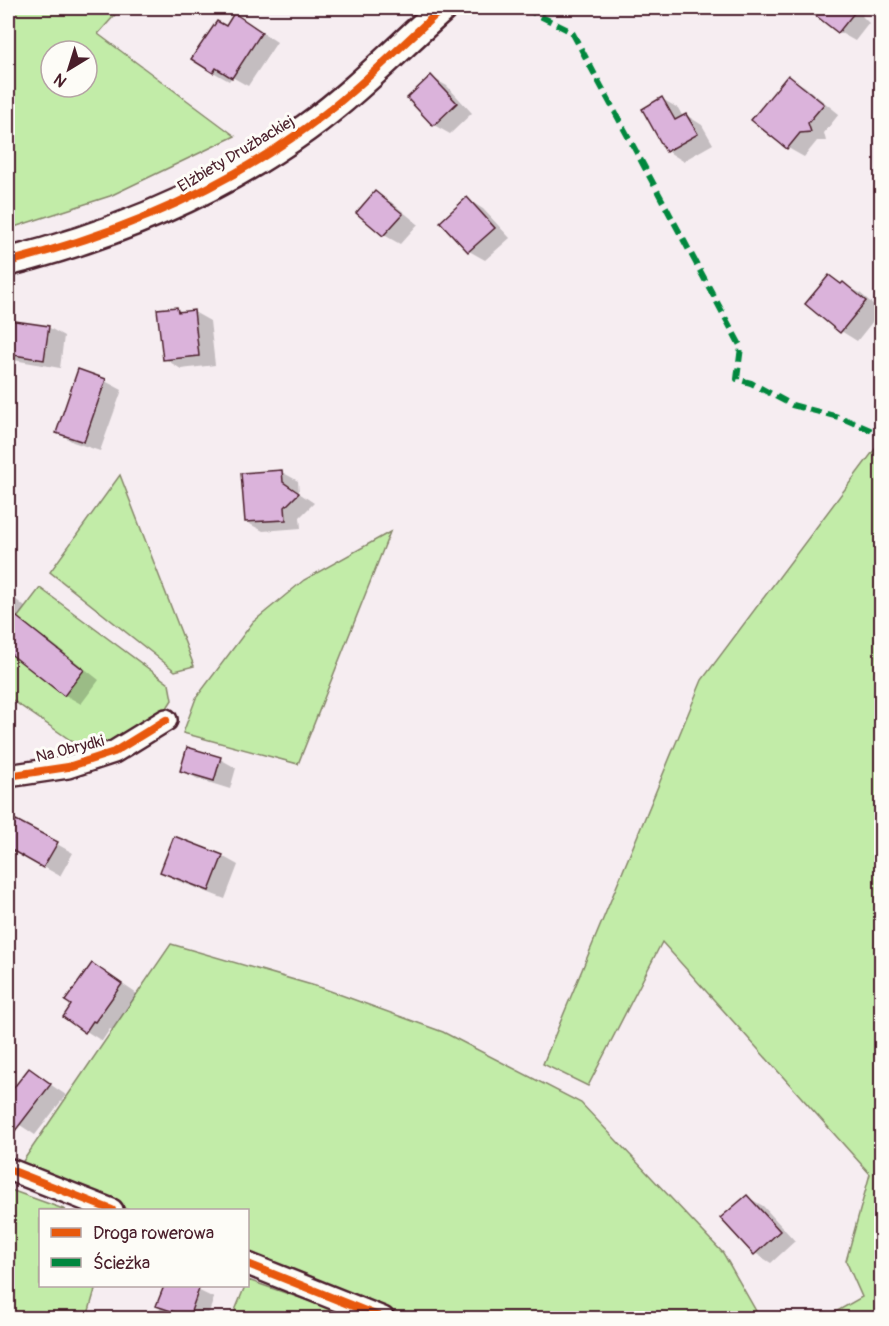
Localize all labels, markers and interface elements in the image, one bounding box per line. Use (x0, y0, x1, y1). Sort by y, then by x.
north arrow (39, 39, 99, 99)
text: N (50, 69, 71, 91)
street label: Elżbiety Drużbackiej (174, 111, 298, 197)
street label: Na Obrydki (34, 731, 106, 767)
legend (39, 1209, 249, 1287)
text: Droga rowerowa (93, 1222, 214, 1245)
text: Ścieżka (93, 1252, 150, 1275)

